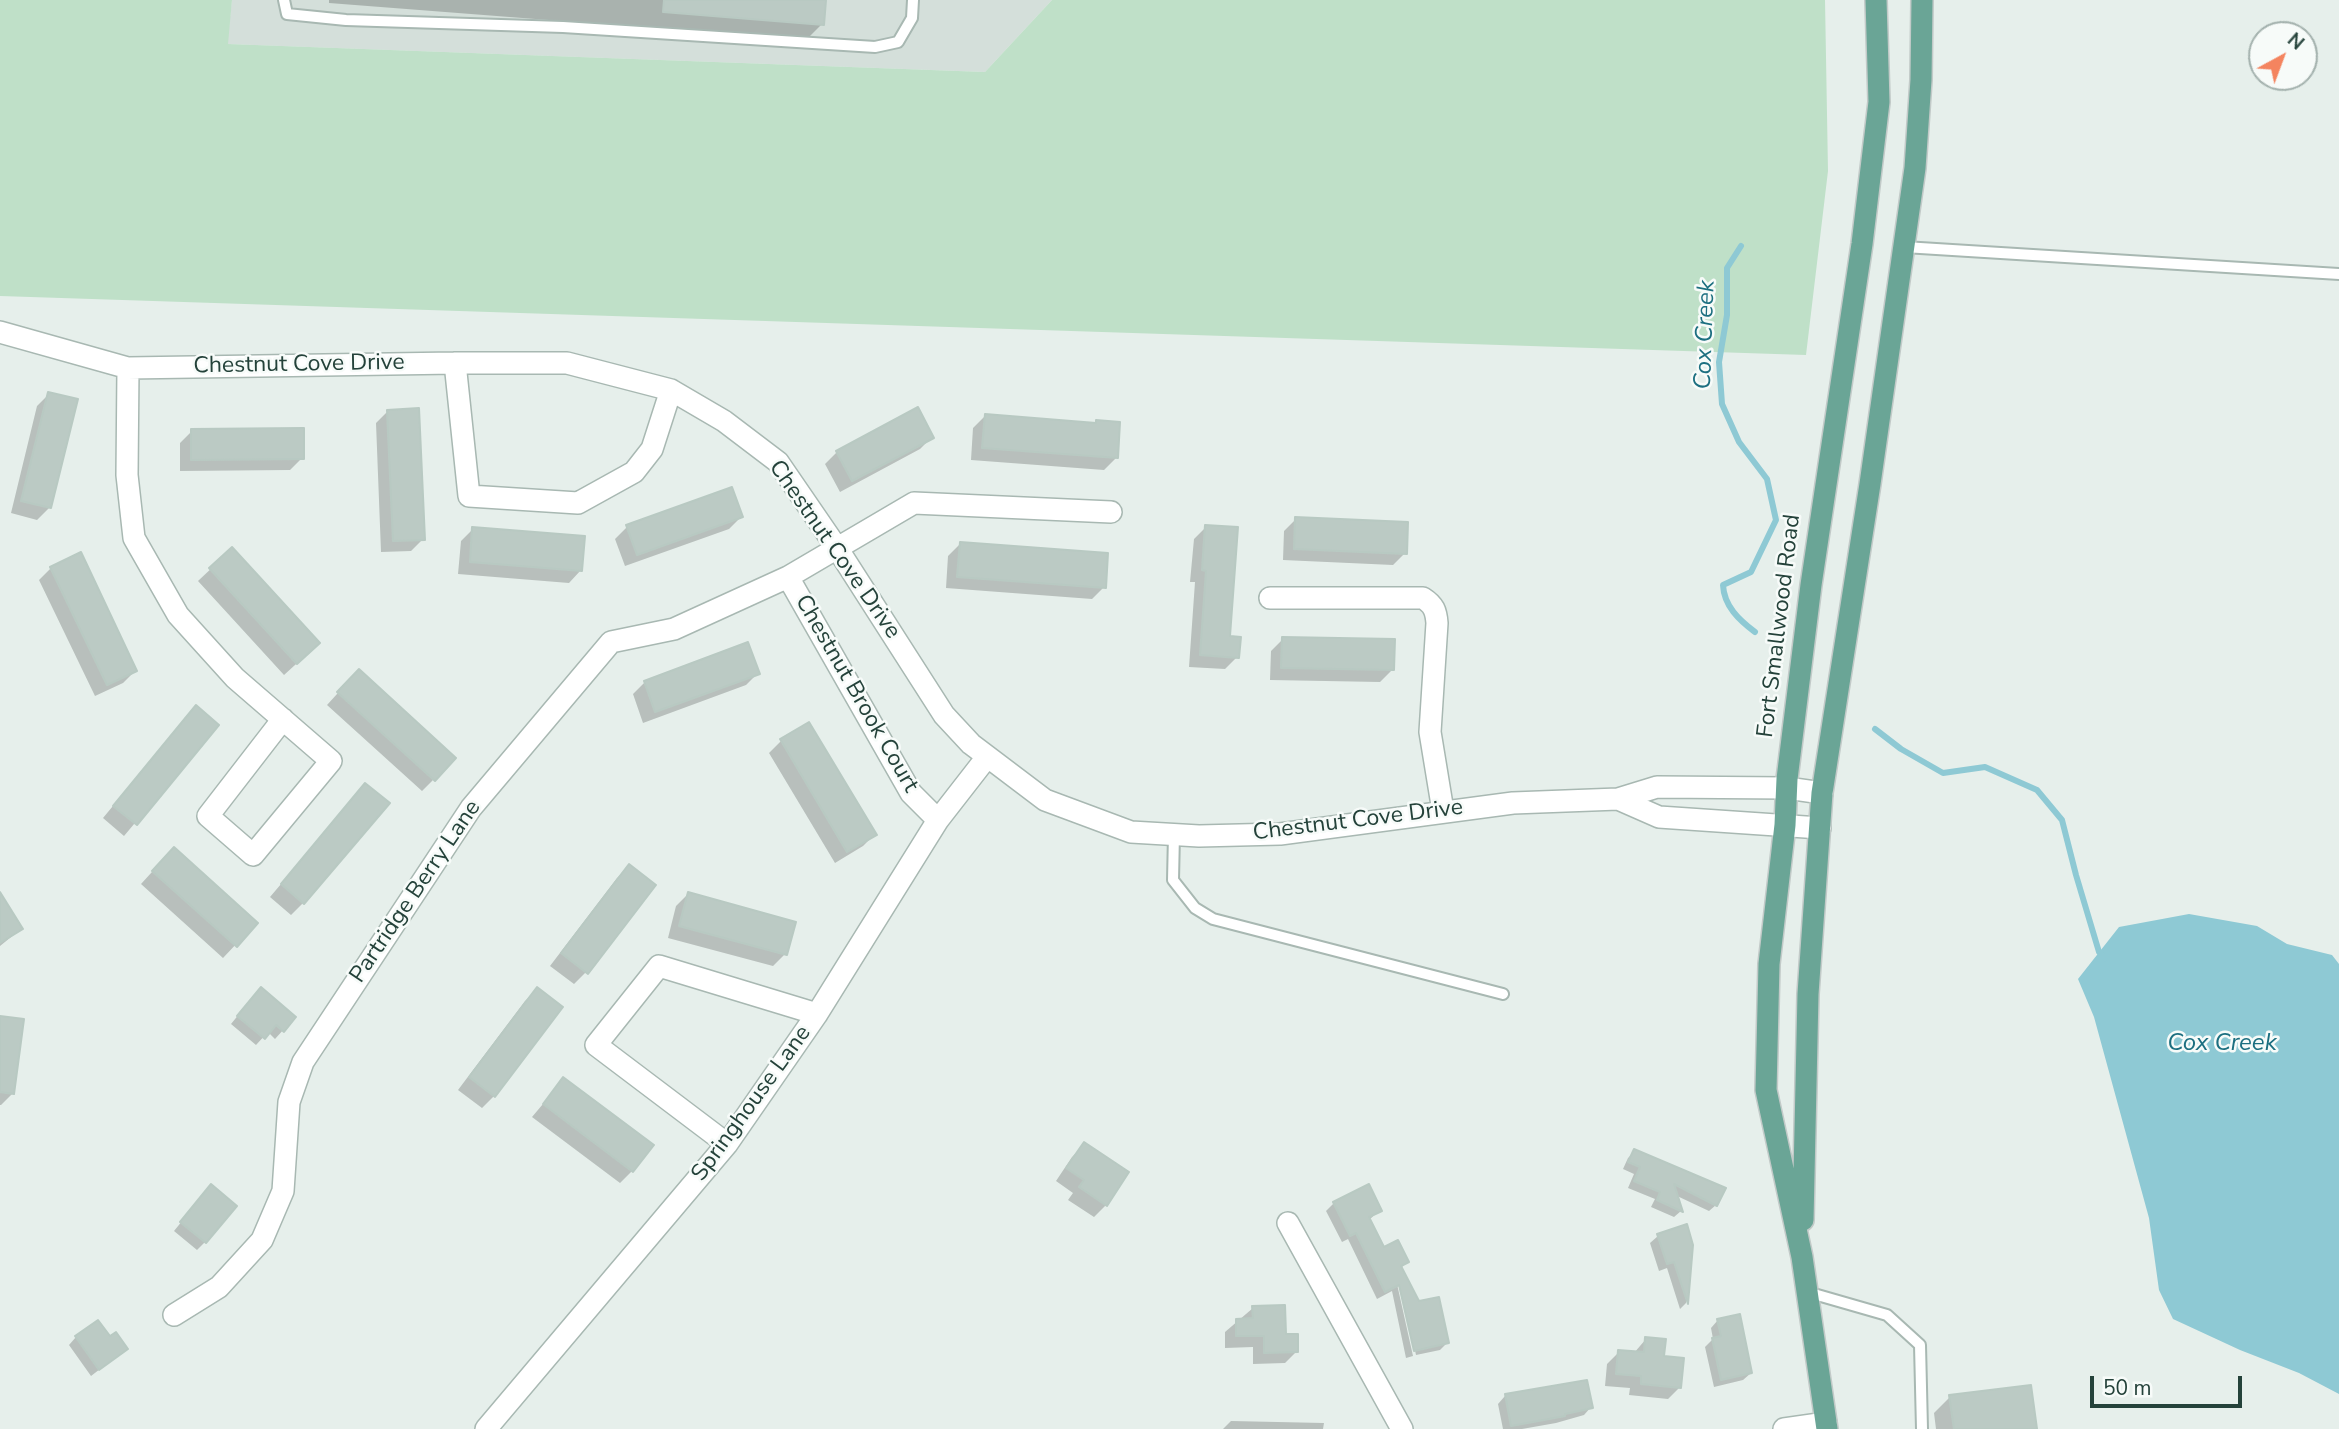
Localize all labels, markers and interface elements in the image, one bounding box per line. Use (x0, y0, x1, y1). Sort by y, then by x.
north arrow (2248, 21, 2318, 91)
text: N (2282, 27, 2309, 56)
water label: Cox Creek (1690, 280, 1722, 390)
street label: Chestnut Cove Drive (193, 349, 405, 381)
street label: Chestnut Cove Drive (762, 456, 906, 644)
street label: Fort Smallwood Road (1753, 513, 1807, 739)
street label: Chestnut Brook Court (788, 590, 924, 798)
street label: Chestnut Cove Drive (1251, 794, 1465, 848)
street label: Partridge Berry Lane (345, 795, 487, 989)
street label: Springhouse Lane (686, 1021, 818, 1187)
water label: Cox Creek (2167, 1030, 2277, 1058)
scale bar (2094, 1362, 2246, 1406)
text: 50 m (2103, 1374, 2152, 1402)

